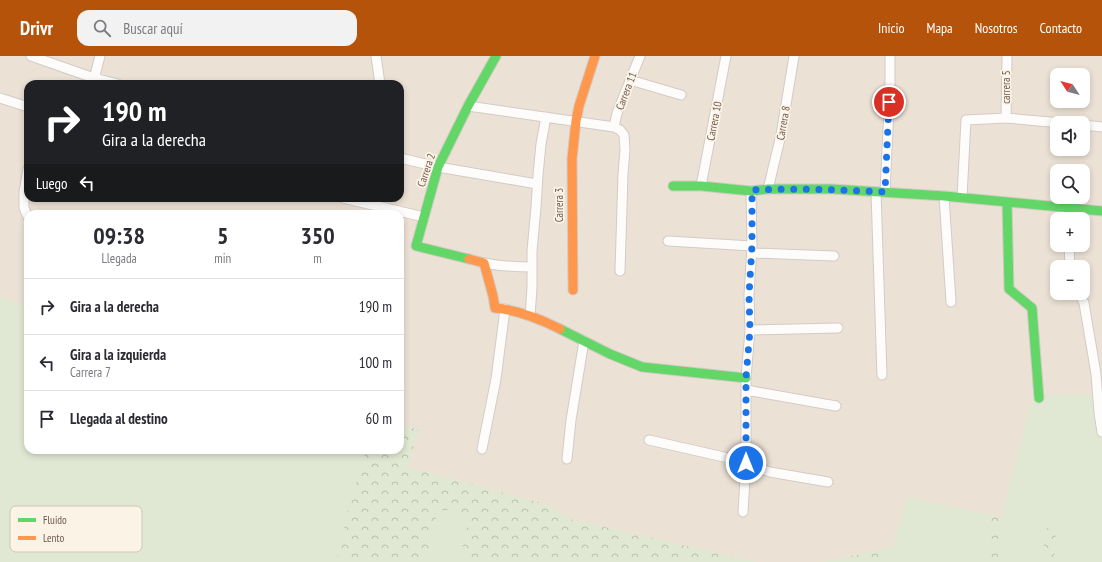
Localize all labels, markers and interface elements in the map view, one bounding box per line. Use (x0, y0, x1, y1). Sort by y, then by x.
search box (77, 10, 357, 46)
text: Drivr (20, 16, 53, 40)
icon: search (91, 17, 113, 39)
text: Buscar aquí (123, 19, 183, 38)
text: Inicio (878, 19, 905, 37)
text: Mapa (927, 19, 953, 37)
text: Nosotros (975, 19, 1018, 37)
text: Contacto (1040, 19, 1082, 37)
north arrow (1050, 68, 1090, 108)
map controls (1050, 68, 1090, 300)
street label: Carrera 11 (612, 70, 640, 112)
street label: carrera 5 (999, 70, 1013, 104)
pin (872, 85, 906, 119)
icon: arrive (878, 91, 900, 113)
text: 190 m (102, 92, 166, 129)
icon: right (36, 96, 88, 148)
street label: Carrera 10 (703, 100, 725, 142)
street label: Carrera 8 (773, 105, 793, 141)
button: sound (1050, 116, 1090, 156)
text: Gira a la derecha (102, 128, 206, 151)
street label: Carrera 2 (414, 151, 438, 189)
button: search (1050, 164, 1090, 204)
icon: left (76, 172, 98, 194)
text: Luego (36, 174, 68, 193)
street label: Carrera 3 (552, 188, 566, 222)
button: + (1050, 212, 1090, 252)
text: 09:38 (93, 220, 145, 251)
text: 5 (217, 220, 228, 251)
text: 350 (300, 220, 335, 251)
text: Llegada (101, 250, 137, 267)
text: min (214, 250, 231, 267)
text: m (313, 250, 322, 267)
button: − (1050, 260, 1090, 300)
icon: right (36, 296, 58, 318)
text: Gira a la derecha (70, 297, 159, 316)
text: 190 m (359, 297, 392, 316)
text: Gira a la izquierda (70, 345, 166, 364)
icon: left (36, 352, 58, 374)
text: 100 m (359, 353, 392, 372)
text: Carrera 7 (70, 364, 111, 381)
icon: arrive (36, 408, 58, 430)
text: Llegada al destino (70, 409, 168, 428)
text: 60 m (366, 409, 392, 428)
position arrow (725, 442, 767, 484)
legend (10, 506, 142, 552)
text: Fluido (43, 513, 67, 527)
text: Lento (43, 531, 64, 545)

